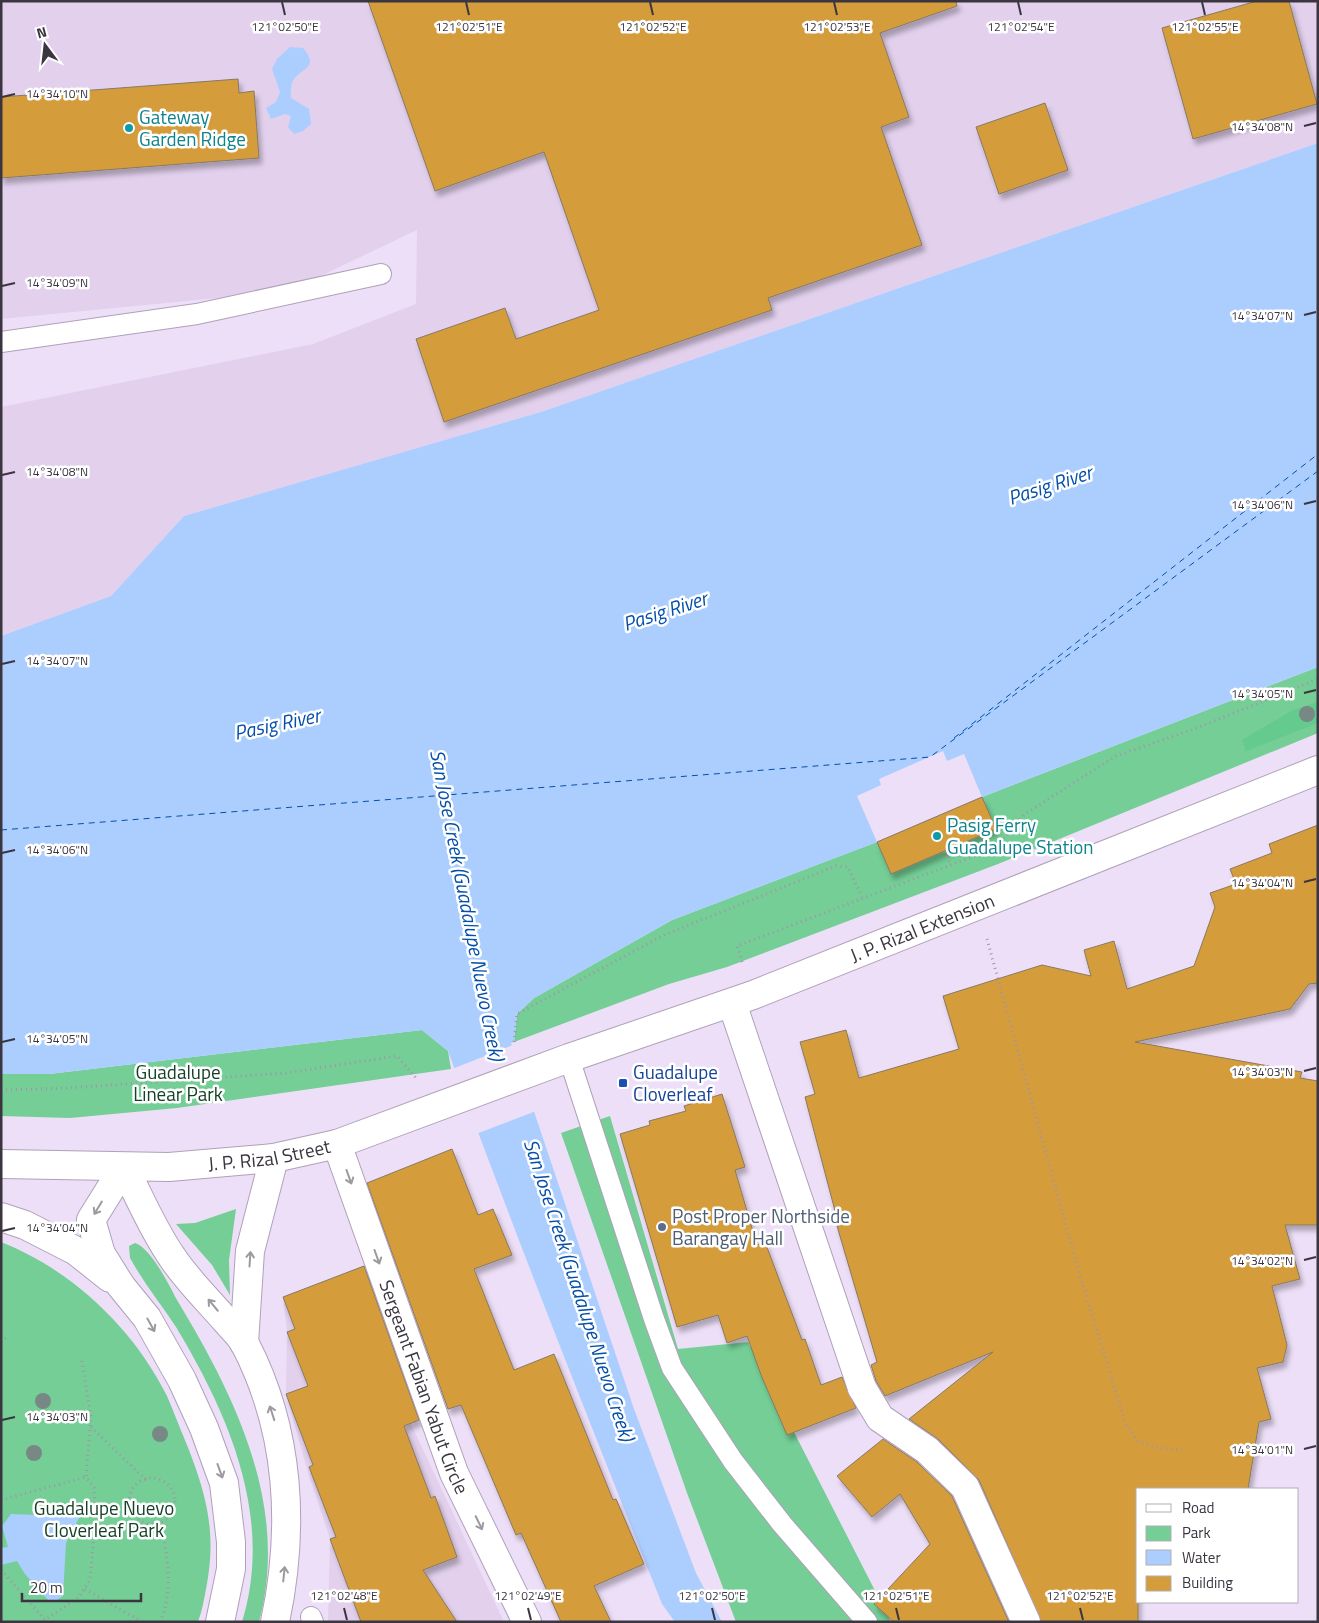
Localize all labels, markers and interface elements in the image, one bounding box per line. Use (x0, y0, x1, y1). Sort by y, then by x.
text: 121°02'50"E (251, 17, 319, 36)
text: 121°02'51"E (435, 17, 503, 36)
text: 121°02'52"E (619, 17, 687, 36)
text: 121°02'53"E (803, 17, 871, 36)
text: 121°02'54"E (987, 17, 1055, 36)
text: 121°02'55"E (1171, 17, 1239, 36)
north arrow (20, 20, 70, 70)
text: N (34, 21, 49, 43)
text: 14°34'10"N (26, 84, 88, 103)
place label: Gateway Garden Ridge (139, 102, 246, 153)
text: 14°34'08"N (1231, 117, 1293, 136)
marker: Gateway Garden Ridge (123, 122, 135, 134)
text: 14°34'09"N (26, 273, 88, 292)
text: 14°34'07"N (1231, 306, 1293, 325)
water label: Pasig River (1004, 455, 1099, 513)
text: 14°34'08"N (26, 462, 88, 481)
text: 14°34'06"N (1231, 495, 1293, 514)
water label: Pasig River (619, 581, 714, 639)
text: 14°34'07"N (26, 651, 88, 670)
text: 14°34'05"N (1231, 684, 1293, 703)
water label: Pasig River (231, 699, 325, 748)
water label: San Jose Creek (Guadalupe Nuevo Creek) (422, 747, 513, 1064)
place label: Pasig Ferry Guadalupe Station (947, 810, 1094, 861)
marker: Pasig Ferry Guadalupe Station (931, 830, 943, 842)
text: 14°34'06"N (26, 840, 88, 859)
text: 14°34'04"N (1231, 873, 1293, 892)
street label: J. P. Rizal Extension (845, 885, 999, 969)
text: 14°34'05"N (26, 1029, 88, 1048)
park label: Guadalupe Linear Park (133, 1057, 223, 1108)
place label: Guadalupe Cloverleaf (633, 1057, 718, 1108)
text: 14°34'03"N (1231, 1062, 1293, 1081)
marker: Guadalupe Cloverleaf (617, 1077, 629, 1089)
street label: J. P. Rizal Street (207, 1131, 333, 1178)
water label: San Jose Creek (Guadalupe Nuevo Creek) (516, 1135, 643, 1446)
one-way arrow (345, 1169, 354, 1185)
one-way arrow (93, 1201, 103, 1215)
place label: Post Proper Northside Barangay Hall (672, 1201, 850, 1252)
text: 14°34'04"N (26, 1218, 88, 1237)
marker: Post Proper Northside Barangay Hall (656, 1221, 668, 1233)
one-way arrow (373, 1249, 382, 1265)
one-way arrow (245, 1251, 254, 1267)
text: 14°34'02"N (1231, 1251, 1293, 1270)
street label: Sergeant Fabian Yabut Circle (372, 1276, 477, 1499)
one-way arrow (207, 1299, 218, 1312)
one-way arrow (147, 1317, 157, 1331)
one-way arrow (267, 1406, 276, 1421)
text: 14°34'03"N (26, 1407, 88, 1426)
text: 14°34'01"N (1231, 1440, 1293, 1459)
one-way arrow (216, 1463, 225, 1479)
legend (1136, 1488, 1299, 1603)
park label: Guadalupe Nuevo Cloverleaf Park (34, 1493, 174, 1544)
text: Road (1182, 1496, 1214, 1519)
one-way arrow (474, 1515, 484, 1530)
text: Park (1182, 1521, 1211, 1544)
text: Water (1182, 1546, 1221, 1569)
one-way arrow (279, 1566, 289, 1582)
scale bar (22, 1570, 141, 1602)
text: Building (1182, 1571, 1233, 1594)
text: 20 m (30, 1576, 63, 1599)
text: 121°02'48"E (310, 1586, 378, 1605)
text: 121°02'49"E (494, 1586, 562, 1605)
text: 121°02'50"E (678, 1586, 746, 1605)
text: 121°02'51"E (862, 1586, 930, 1605)
text: 121°02'52"E (1046, 1586, 1114, 1605)

